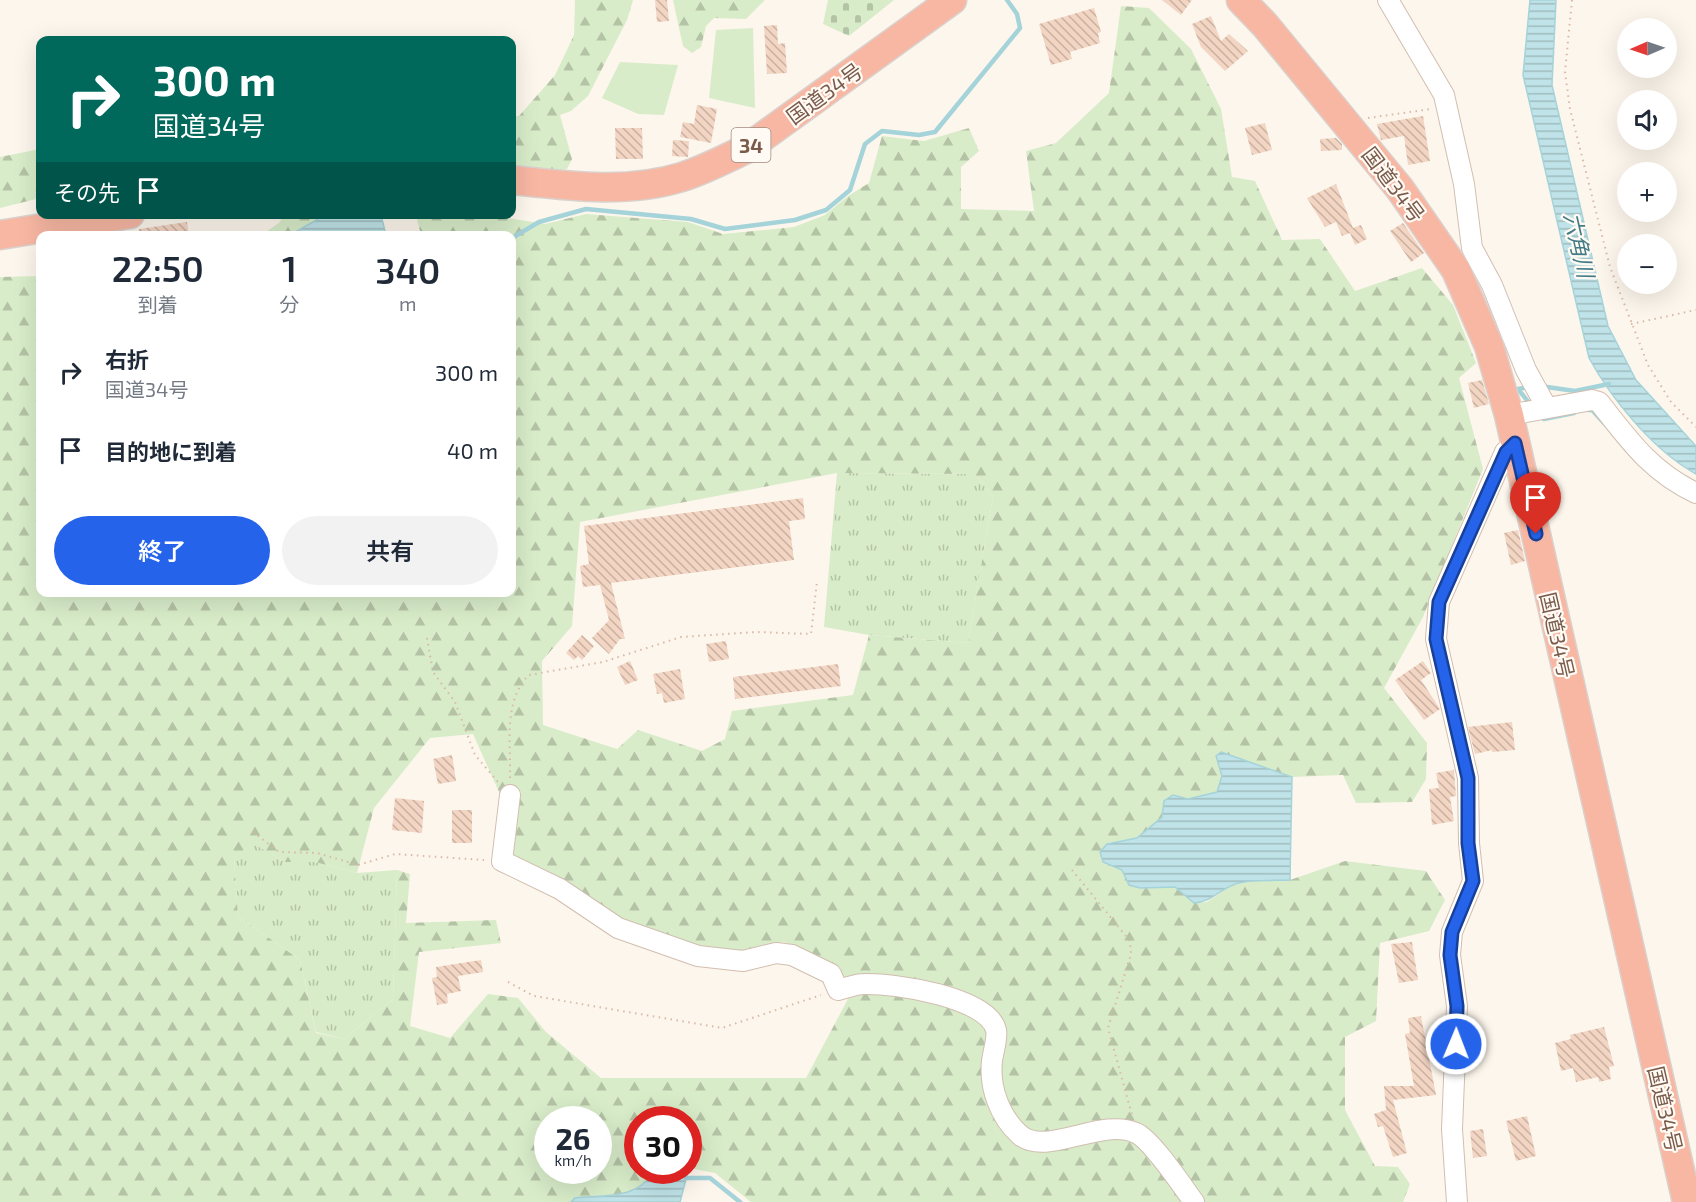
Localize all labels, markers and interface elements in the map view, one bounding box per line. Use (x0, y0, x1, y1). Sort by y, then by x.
north arrow (1617, 18, 1677, 78)
map controls (1617, 18, 1677, 294)
text: 300 m (153, 54, 276, 104)
street label: 国道34号 (781, 57, 867, 129)
icon: right (54, 60, 132, 138)
button: sound (1617, 90, 1677, 150)
text: 国道34号 (153, 109, 266, 141)
road number: 34 (732, 128, 771, 162)
street label: 国道34号 (1358, 141, 1430, 227)
button: + (1617, 162, 1677, 222)
icon: arrive (132, 174, 165, 207)
text: その先 (54, 179, 120, 205)
water label: 六角川 (1560, 210, 1601, 282)
button: − (1617, 234, 1677, 294)
text: 22:50 (112, 246, 204, 289)
text: 1 (282, 246, 297, 289)
text: 340 (375, 248, 440, 291)
text: m (399, 291, 416, 315)
text: 到着 (138, 292, 178, 316)
text: 分 (279, 292, 299, 316)
text: 右折 (105, 346, 149, 372)
icon: right (54, 356, 87, 389)
text: 300 m (435, 359, 498, 385)
text: 国道34号 (105, 377, 188, 401)
icon: arrive (54, 434, 87, 467)
text: 40 m (447, 437, 498, 463)
text: 目的地に到着 (105, 438, 237, 464)
pin (1510, 472, 1561, 534)
icon: arrive (1519, 481, 1552, 514)
button: 終了 (54, 516, 270, 585)
button: 共有 (282, 516, 498, 585)
street label: 国道34号 (1536, 590, 1580, 680)
position arrow (1424, 1012, 1488, 1076)
street label: 国道34号 (1644, 1064, 1688, 1154)
speed limit sign: 30 (624, 1106, 702, 1184)
text: 26 (555, 1120, 591, 1156)
text: km/h (554, 1151, 592, 1169)

